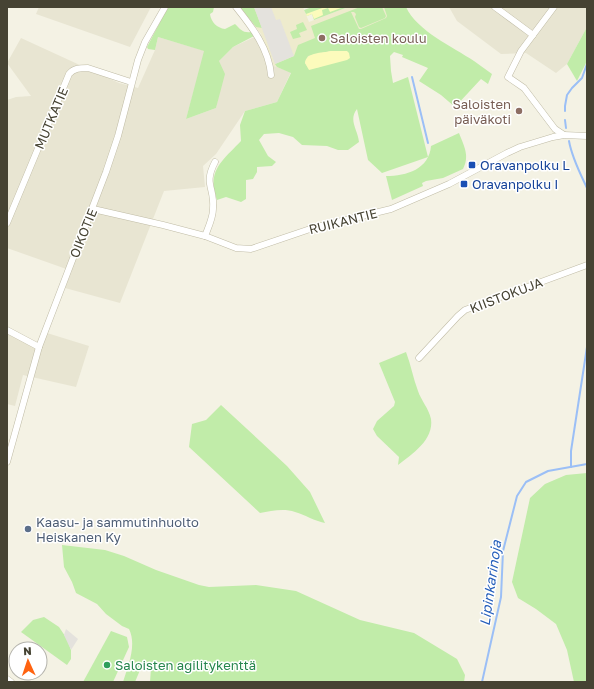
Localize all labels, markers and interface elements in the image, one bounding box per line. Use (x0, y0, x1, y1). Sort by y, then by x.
place label: Saloisten koulu (330, 30, 427, 46)
marker: Saloisten koulu (317, 33, 327, 43)
street label: MUTKATIE (31, 85, 71, 151)
place label: Saloisten päiväkoti (452, 96, 511, 127)
marker: Saloisten päiväkoti (514, 106, 524, 116)
place label: Oravanpolku L (480, 157, 570, 173)
marker: Oravanpolku L (467, 160, 477, 170)
place label: Oravanpolku I (472, 176, 558, 192)
marker: Oravanpolku I (459, 179, 469, 189)
street label: RUIKANTIE (307, 205, 379, 237)
street label: OIKOTIE (66, 206, 100, 260)
street label: KIISTOKUJA (467, 274, 545, 316)
place label: Kaasu- ja sammutinhuolto Heiskanen Ky (36, 514, 199, 545)
marker: Kaasu- ja sammutinhuolto Heiskanen Ky (23, 524, 33, 534)
water label: Lipinkarinoja (476, 538, 505, 627)
north arrow (8, 641, 48, 681)
text: N (23, 644, 32, 657)
place label: Saloisten agilitykenttä (115, 657, 256, 673)
marker: Saloisten agilitykenttä (102, 660, 112, 670)

